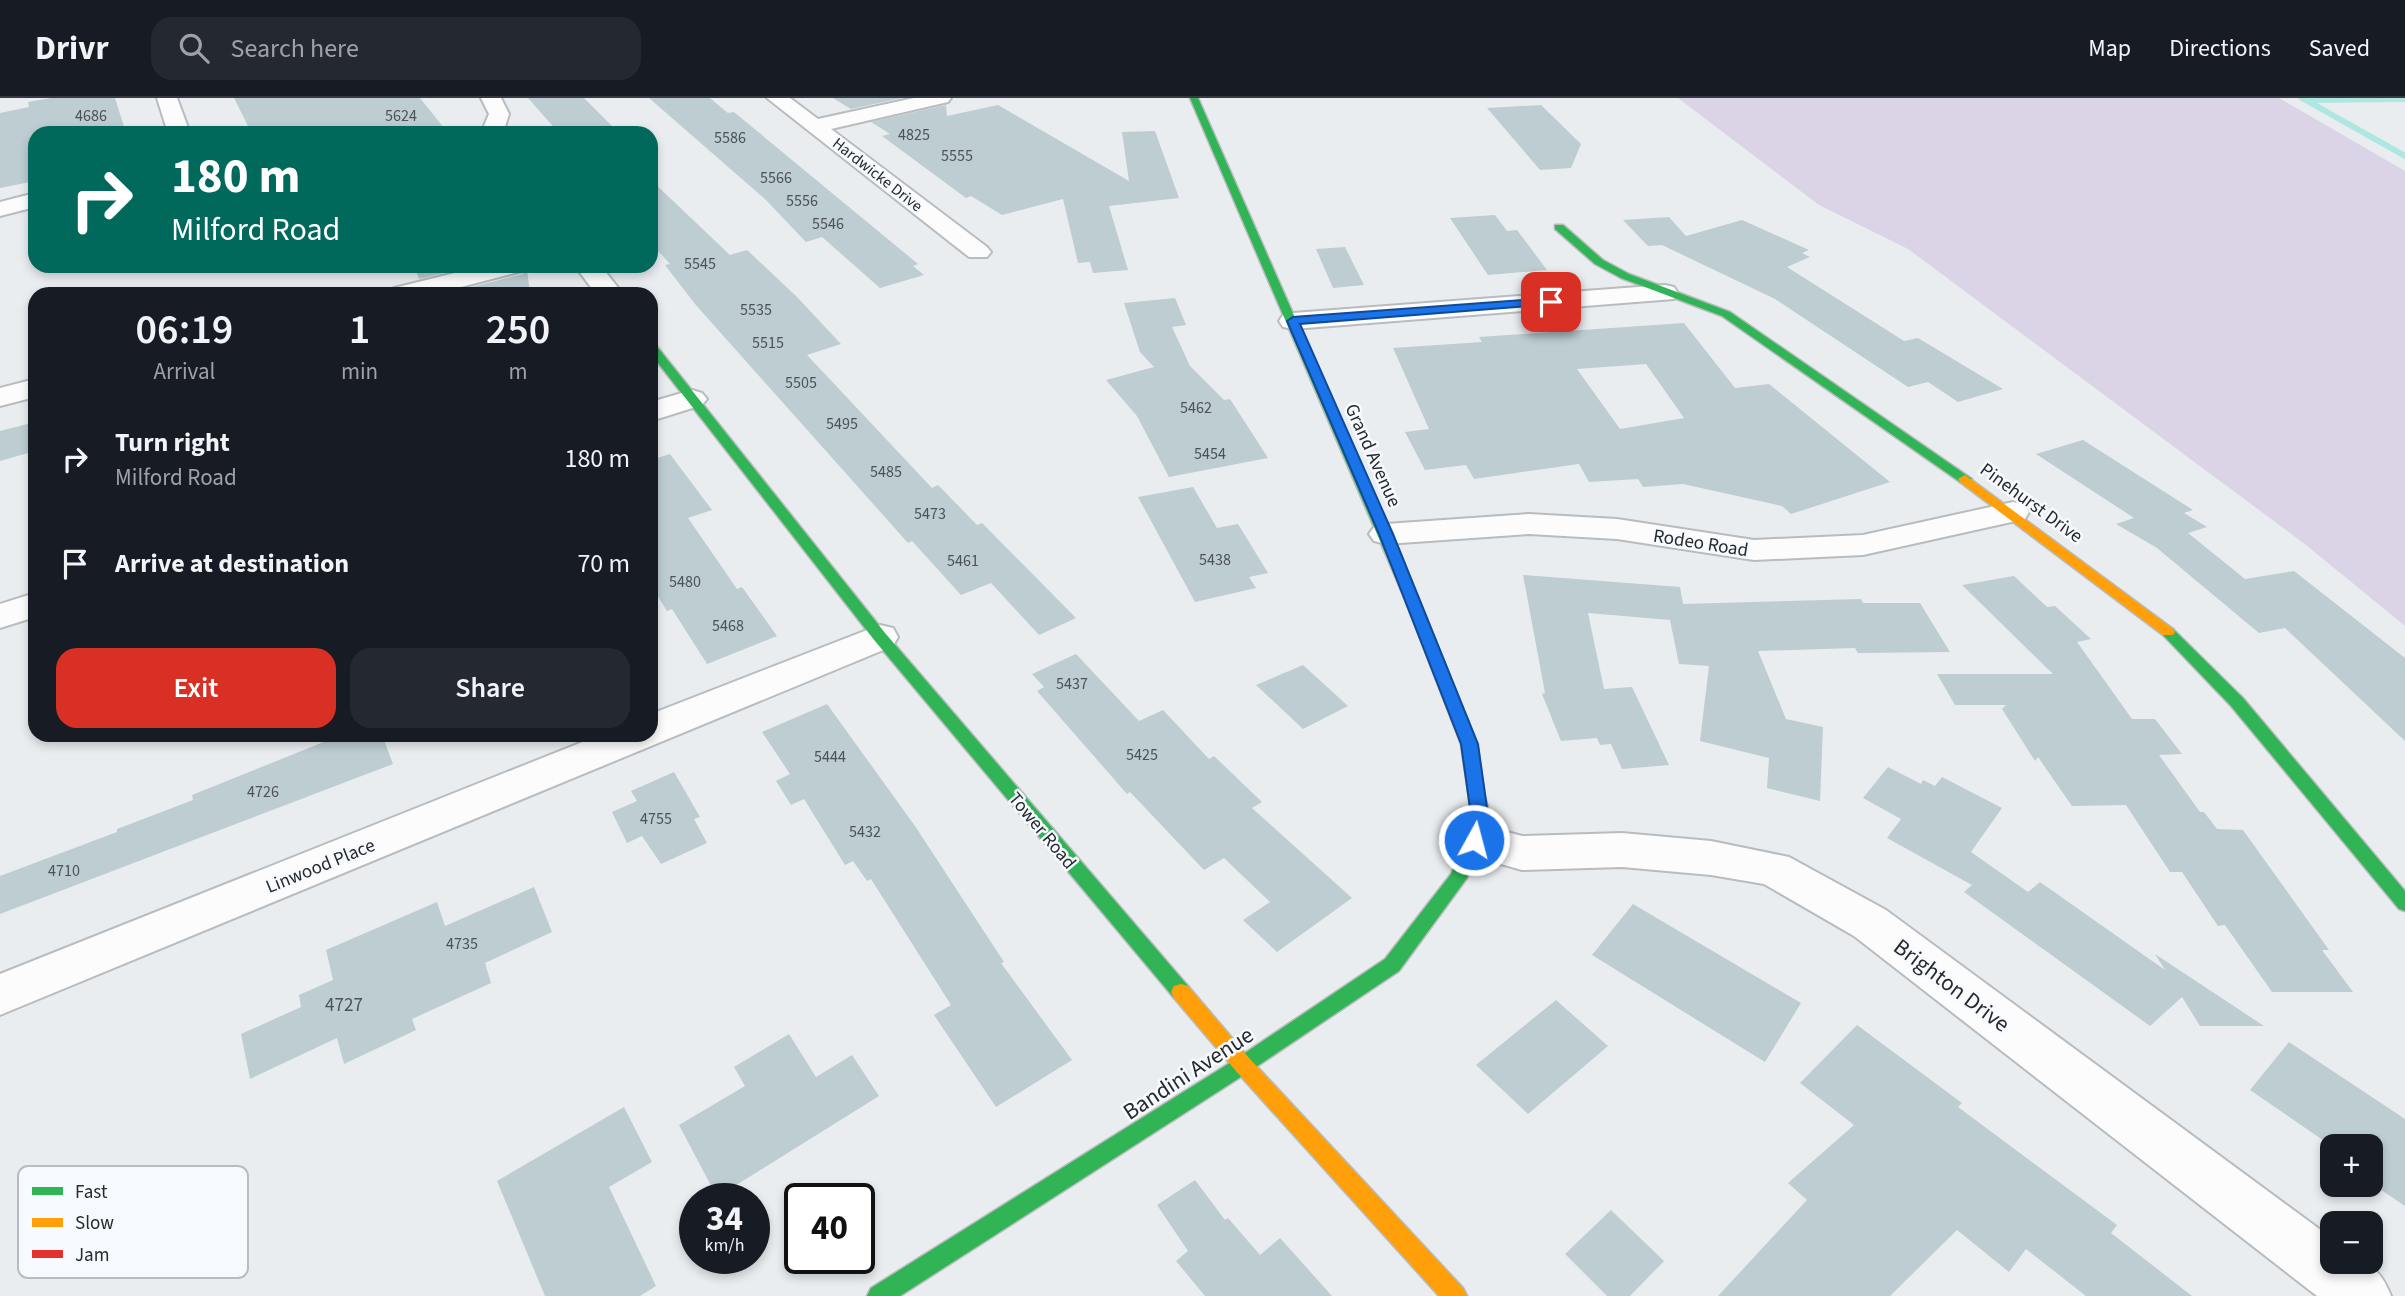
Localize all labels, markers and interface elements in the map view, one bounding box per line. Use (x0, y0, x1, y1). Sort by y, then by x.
search box (151, 17, 641, 80)
text: Drivr (35, 25, 109, 72)
icon: search (175, 29, 213, 67)
text: Search here (231, 30, 359, 67)
text: Map (2088, 31, 2131, 66)
text: Directions (2169, 31, 2271, 66)
text: Saved (2309, 31, 2370, 66)
house number: 4686 (75, 105, 107, 127)
house number: 5624 (385, 105, 417, 127)
house number: 4825 (898, 124, 930, 146)
house number: 5586 (714, 127, 746, 149)
street label: Hardwicke Drive (828, 133, 927, 217)
text: 180 m (171, 142, 300, 212)
house number: 5555 (941, 145, 973, 167)
icon: right (56, 154, 147, 245)
house number: 5566 (760, 167, 792, 189)
house number: 5556 (786, 190, 818, 212)
text: Milford Road (171, 207, 340, 253)
house number: 5546 (812, 213, 844, 235)
house number: 5545 (684, 253, 716, 275)
pin (1521, 272, 1581, 332)
icon: arrive (1532, 283, 1570, 321)
house number: 5535 (740, 299, 772, 321)
text: 06:19 (136, 300, 233, 360)
text: 1 (349, 300, 370, 360)
text: 250 (486, 300, 550, 360)
house number: 5515 (752, 332, 784, 354)
text: Arrival (154, 355, 215, 388)
text: min (341, 355, 378, 388)
text: m (509, 355, 528, 388)
house number: 5505 (785, 372, 817, 394)
house number: 5462 (1180, 397, 1212, 419)
street label: Grand Avenue (1338, 400, 1407, 512)
house number: 5495 (826, 413, 858, 435)
text: Turn right (115, 424, 230, 461)
icon: right (56, 440, 94, 478)
text: 180 m (564, 440, 630, 477)
house number: 5454 (1194, 443, 1226, 465)
street label: Pinehurst Drive (1974, 457, 2088, 550)
text: Milford Road (115, 461, 237, 494)
house number: 5485 (870, 461, 902, 483)
house number: 5473 (914, 503, 946, 525)
street label: Rodeo Road (1651, 523, 1750, 564)
icon: arrive (56, 545, 94, 583)
text: Arrive at destination (115, 545, 349, 582)
text: 70 m (577, 545, 630, 582)
house number: 5438 (1199, 549, 1231, 571)
house number: 5461 (947, 550, 979, 572)
house number: 5480 (669, 571, 701, 593)
house number: 5468 (712, 615, 744, 637)
button: Exit (56, 648, 336, 728)
button: Share (350, 648, 630, 728)
house number: 5437 (1056, 673, 1088, 695)
house number: 5425 (1126, 744, 1158, 766)
house number: 5444 (814, 746, 846, 768)
house number: 4726 (247, 781, 279, 803)
street label: Tower Road (1002, 787, 1082, 875)
position arrow (1437, 803, 1511, 877)
house number: 4755 (640, 808, 672, 830)
house number: 5432 (849, 821, 881, 843)
street label: Linwood Place (262, 832, 379, 901)
house number: 4710 (48, 860, 80, 882)
street label: Brighton Drive (1887, 931, 2017, 1040)
house number: 4735 (446, 933, 478, 955)
house number: 4727 (325, 992, 363, 1019)
street label: Bandini Avenue (1116, 1019, 1260, 1128)
map controls (2320, 1134, 2383, 1274)
button: + (2320, 1134, 2383, 1197)
legend (18, 1166, 248, 1278)
text: Fast (75, 1179, 108, 1206)
speed limit sign: 40 (784, 1183, 875, 1274)
text: 34 (706, 1194, 743, 1244)
text: Slow (75, 1210, 114, 1237)
button: − (2320, 1211, 2383, 1274)
text: km/h (705, 1233, 744, 1258)
text: Jam (75, 1242, 109, 1269)

